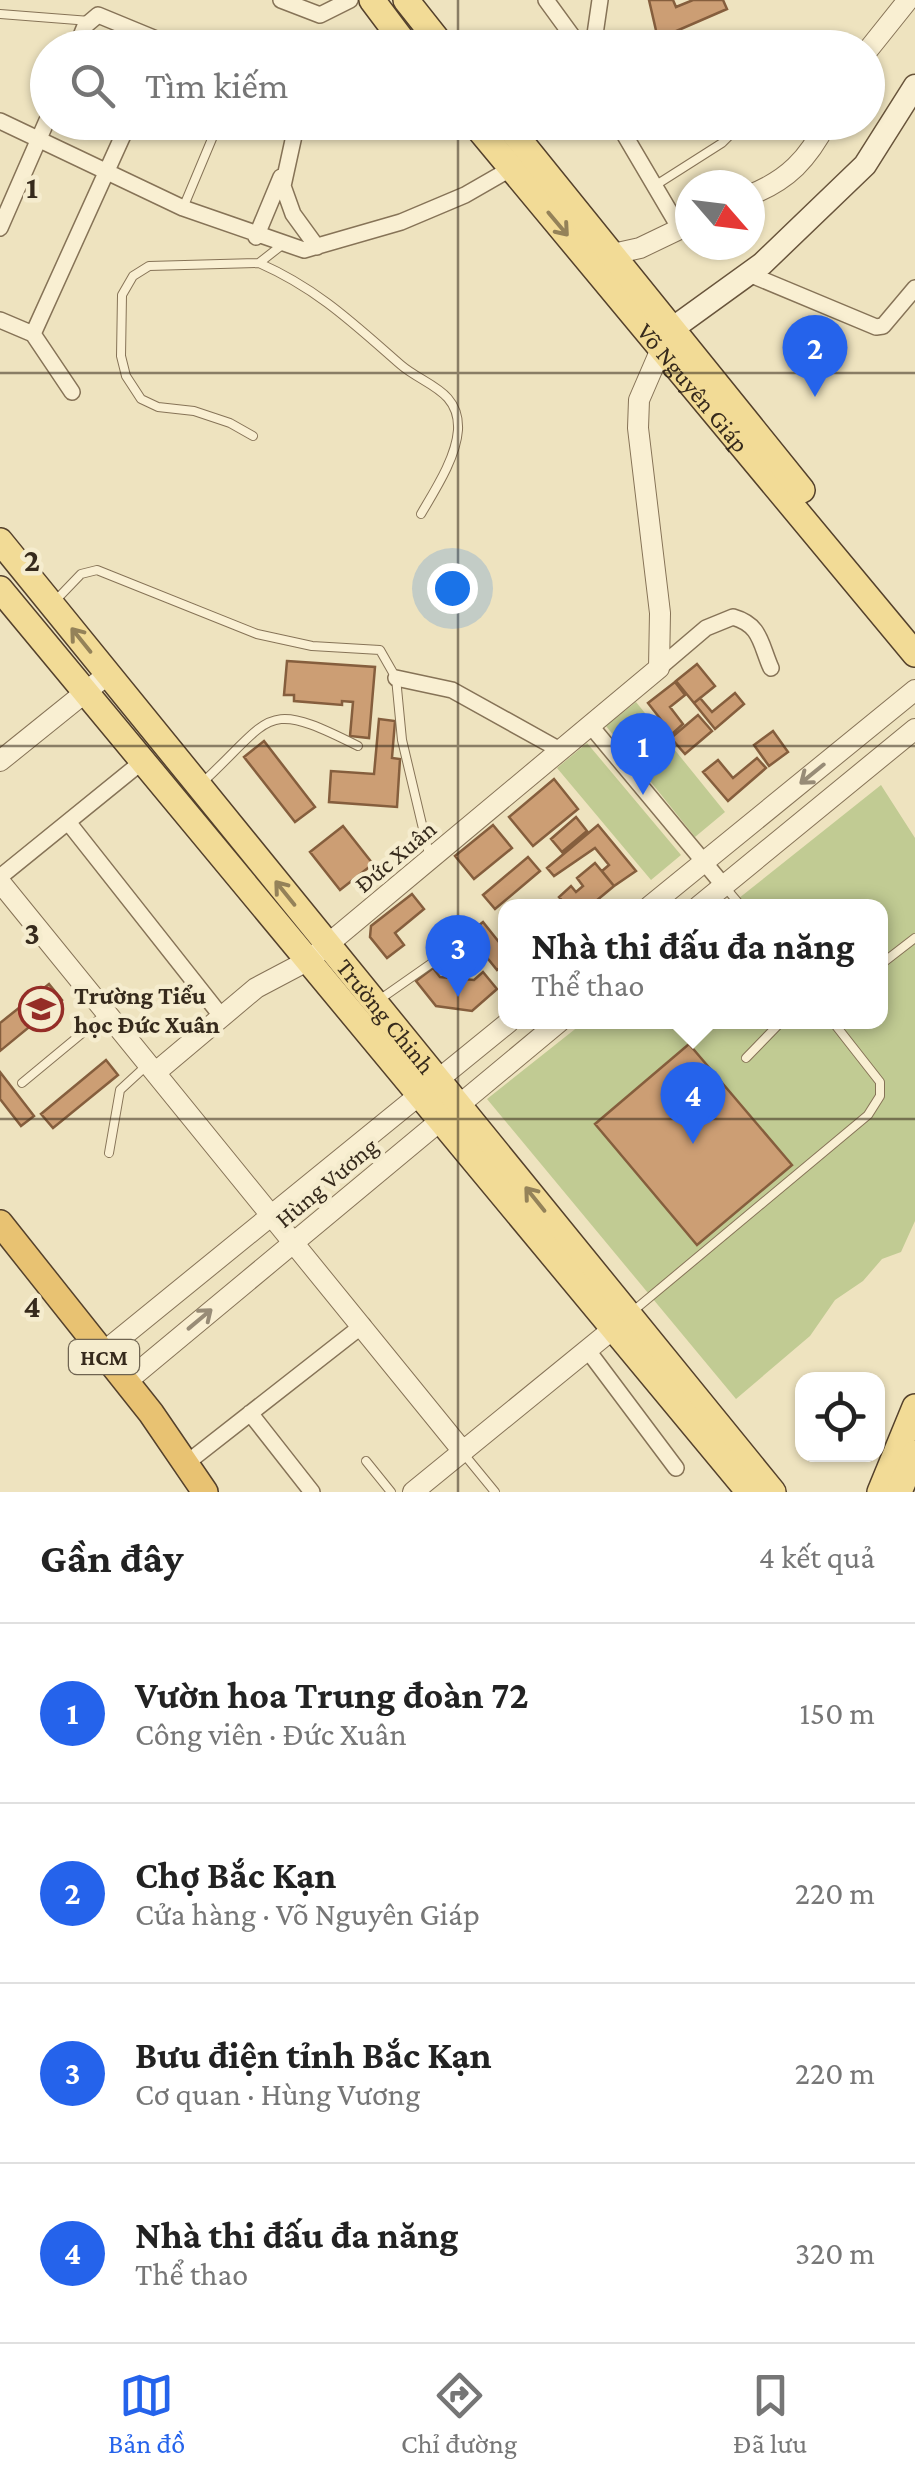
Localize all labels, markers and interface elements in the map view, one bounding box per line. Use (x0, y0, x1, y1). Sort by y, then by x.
search box (30, 30, 885, 140)
icon: search (65, 58, 120, 113)
text: Tìm kiếm (145, 64, 289, 106)
text: 1 (26, 169, 38, 205)
north arrow (675, 170, 765, 260)
one-way arrow (546, 211, 569, 236)
pin: 2 (782, 314, 848, 397)
street label: Võ Nguyên Giáp (632, 318, 754, 458)
text: 2 (24, 542, 40, 578)
your location (427, 563, 478, 614)
one-way arrow (70, 628, 92, 654)
pin: 1 (610, 712, 676, 795)
one-way arrow (800, 763, 826, 785)
street label: Đức Xuân (349, 815, 441, 898)
one-way arrow (274, 880, 296, 906)
popup (498, 899, 888, 1029)
pin: 3 (426, 914, 490, 997)
text: 3 (24, 915, 40, 951)
text: Nhà thi đấu đa năng (531, 925, 855, 967)
street label: Trường Chinh (331, 953, 440, 1079)
text: Thể thao (531, 967, 644, 1003)
place label: Trường Tiểu học Đức Xuân (74, 982, 221, 1038)
school or university icon: Trường Tiểu học Đức Xuân (18, 986, 64, 1032)
pin: 4 (660, 1062, 726, 1144)
street label: Hùng Vương (270, 1132, 383, 1234)
one-way arrow (524, 1187, 546, 1213)
text: 4 (23, 1288, 41, 1324)
one-way arrow (187, 1308, 213, 1330)
road number: HCM (69, 1340, 139, 1374)
map controls (795, 1372, 885, 1462)
button: locate (795, 1372, 885, 1462)
text: Gần đây (40, 1534, 183, 1581)
text: 4 kết quả (759, 1539, 875, 1575)
text: Vườn hoa Trung đoàn 72 (135, 1674, 529, 1716)
text: 1 (67, 1695, 78, 1731)
text: 150 m (799, 1695, 875, 1731)
text: Công viên · Đức Xuân (135, 1716, 407, 1752)
text: Chợ Bắc Kạn (135, 1854, 336, 1896)
text: 2 (64, 1875, 81, 1911)
text: 220 m (795, 1875, 875, 1911)
text: Cửa hàng · Võ Nguyên Giáp (135, 1896, 480, 1932)
text: Bưu điện tỉnh Bắc Kạn (135, 2034, 491, 2076)
text: 3 (65, 2055, 80, 2091)
text: 220 m (795, 2055, 875, 2091)
text: Cơ quan · Hùng Vương (135, 2076, 421, 2112)
text: Nhà thi đấu đa năng (135, 2214, 459, 2256)
text: 4 (64, 2235, 81, 2271)
text: 320 m (795, 2235, 875, 2271)
text: Thể thao (135, 2256, 248, 2292)
tab: Bản đồ (108, 2368, 185, 2459)
tab: Chỉ đường (401, 2368, 517, 2459)
tab: Đã lưu (733, 2368, 807, 2459)

